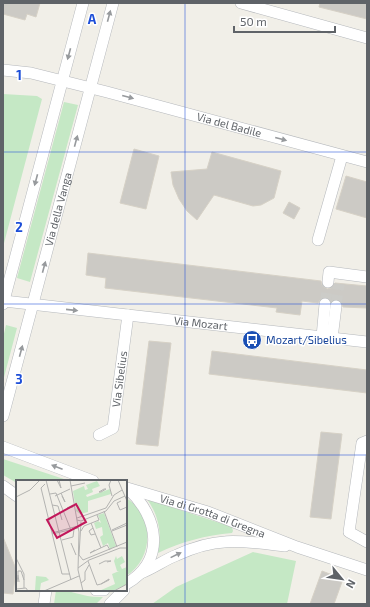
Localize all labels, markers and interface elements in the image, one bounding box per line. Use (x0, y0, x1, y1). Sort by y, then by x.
scale bar (234, 8, 335, 34)
one-way arrow (106, 10, 112, 22)
text: A (88, 11, 97, 27)
text: 50 m (240, 14, 267, 28)
one-way arrow (66, 48, 72, 60)
text: 1 (16, 67, 22, 83)
one-way arrow (122, 95, 134, 101)
street label: Via del Badile (195, 109, 263, 139)
one-way arrow (73, 135, 79, 147)
one-way arrow (275, 136, 287, 142)
street label: Via della Vanga (42, 171, 74, 247)
one-way arrow (32, 174, 38, 186)
text: 2 (15, 219, 23, 235)
one-way arrow (41, 261, 47, 274)
one-way arrow (66, 306, 78, 313)
street label: Via Mozart (173, 313, 228, 332)
bus stop icon: Mozart/Sibelius (241, 329, 263, 351)
place label: Mozart/Sibelius (266, 333, 347, 346)
one-way arrow (18, 345, 24, 357)
street label: Via Sibelius (109, 350, 129, 408)
text: 3 (15, 371, 23, 387)
one-way arrow (50, 463, 62, 469)
inset map (16, 480, 127, 591)
street label: Via di Grotta di Gregna (158, 491, 267, 540)
one-way arrow (170, 552, 181, 558)
north arrow (322, 559, 362, 599)
text: N (344, 577, 359, 591)

